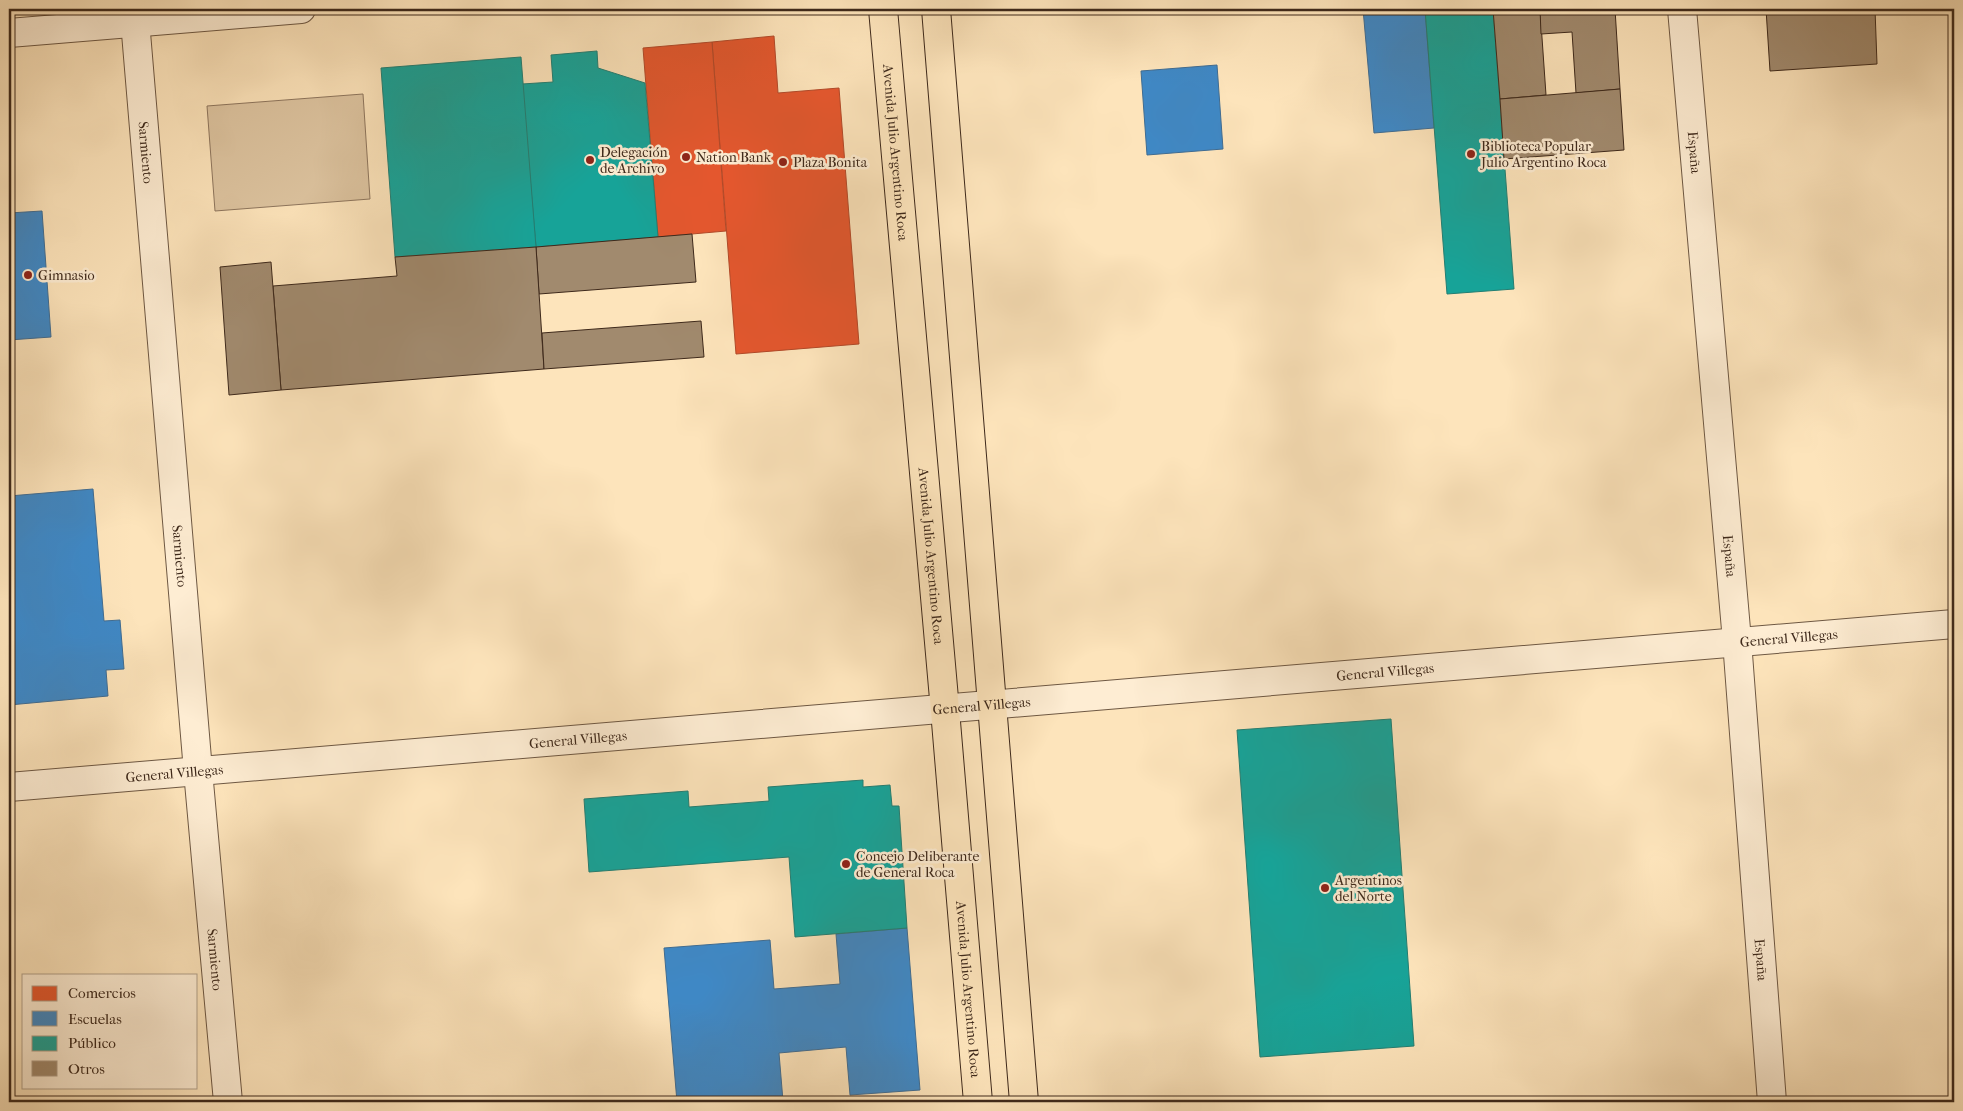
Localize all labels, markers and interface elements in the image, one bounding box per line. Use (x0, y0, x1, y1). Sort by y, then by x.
street label: Avenida Julio Argentino Roca (879, 62, 912, 242)
street label: Sarmiento (134, 121, 157, 184)
street label: España (1684, 131, 1704, 175)
place label: Biblioteca Popular Julio Argentino Roca (1480, 138, 1607, 171)
place label: Delegación de Archivo (600, 144, 668, 177)
marker: Biblioteca Popular Julio Argentino Roca (1465, 148, 1477, 160)
place label: Nation Bank (696, 149, 772, 166)
marker: Nation Bank (680, 151, 692, 163)
marker: Delegación de Archivo (584, 154, 596, 166)
place label: Plaza Bonita (793, 154, 868, 171)
marker: Plaza Bonita (777, 156, 789, 168)
place label: Gimnasio (38, 267, 95, 284)
marker: Gimnasio (22, 269, 34, 281)
street label: Avenida Julio Argentino Roca (915, 466, 947, 645)
street label: Sarmiento (168, 524, 191, 588)
street label: España (1719, 534, 1739, 578)
street label: General Villegas (1739, 626, 1838, 651)
street label: General Villegas (1336, 660, 1435, 685)
street label: General Villegas (932, 693, 1031, 719)
street label: General Villegas (528, 727, 628, 752)
street label: General Villegas (125, 761, 224, 786)
place label: Concejo Deliberante de General Roca (856, 848, 979, 881)
marker: Concejo Deliberante de General Roca (840, 858, 852, 870)
place label: Argentinos del Norte (1334, 872, 1402, 905)
marker: Argentinos del Norte (1319, 882, 1331, 894)
street label: Avenida Julio Argentino Roca (952, 899, 984, 1079)
street label: Sarmiento (203, 928, 226, 991)
street label: España (1751, 938, 1771, 982)
legend (22, 974, 198, 1088)
text: Comercios (68, 984, 136, 1002)
text: Escuelas (68, 1010, 122, 1028)
text: Público (68, 1034, 116, 1052)
text: Otros (68, 1060, 105, 1078)

